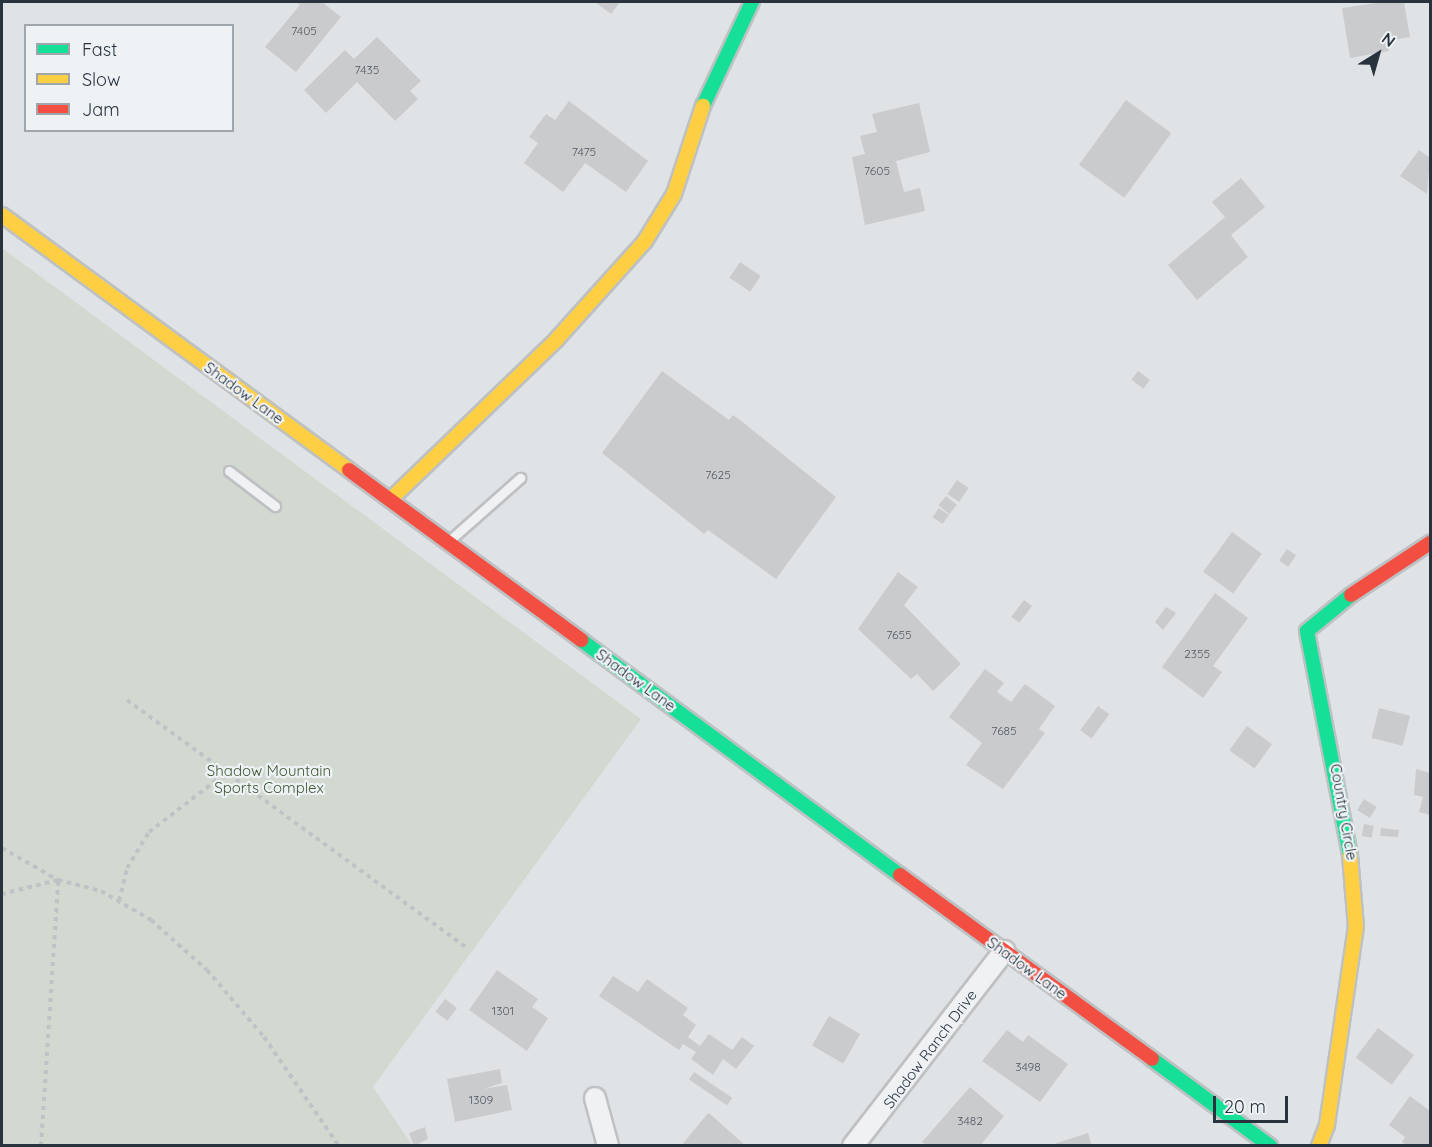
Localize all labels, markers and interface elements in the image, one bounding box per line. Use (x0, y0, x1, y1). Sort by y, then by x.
legend (24, 24, 234, 132)
house number: 7405 (291, 24, 317, 38)
north arrow (1348, 24, 1408, 84)
text: N (1378, 28, 1400, 51)
text: Fast (82, 38, 117, 61)
house number: 7435 (355, 63, 379, 77)
text: Slow (82, 68, 120, 91)
text: Jam (82, 98, 120, 121)
house number: 7475 (572, 145, 596, 159)
house number: 7605 (864, 164, 890, 178)
street label: Shadow Lane (201, 358, 287, 428)
house number: 7625 (705, 468, 731, 482)
house number: 7655 (886, 628, 912, 642)
street label: Shadow Lane (593, 645, 679, 715)
house number: 2355 (1184, 647, 1210, 661)
house number: 7685 (991, 724, 1017, 738)
park label: Shadow Mountain Sports Complex (207, 761, 331, 796)
street label: Country Circle (1327, 762, 1361, 862)
street label: Shadow Lane (984, 933, 1070, 1003)
street label: Shadow Ranch Drive (880, 986, 980, 1112)
house number: 1301 (492, 1004, 514, 1018)
house number: 3498 (1015, 1060, 1041, 1074)
scale bar (1216, 1084, 1291, 1122)
house number: 1309 (469, 1093, 493, 1107)
text: 20 m (1224, 1095, 1266, 1118)
house number: 3482 (957, 1114, 983, 1128)

